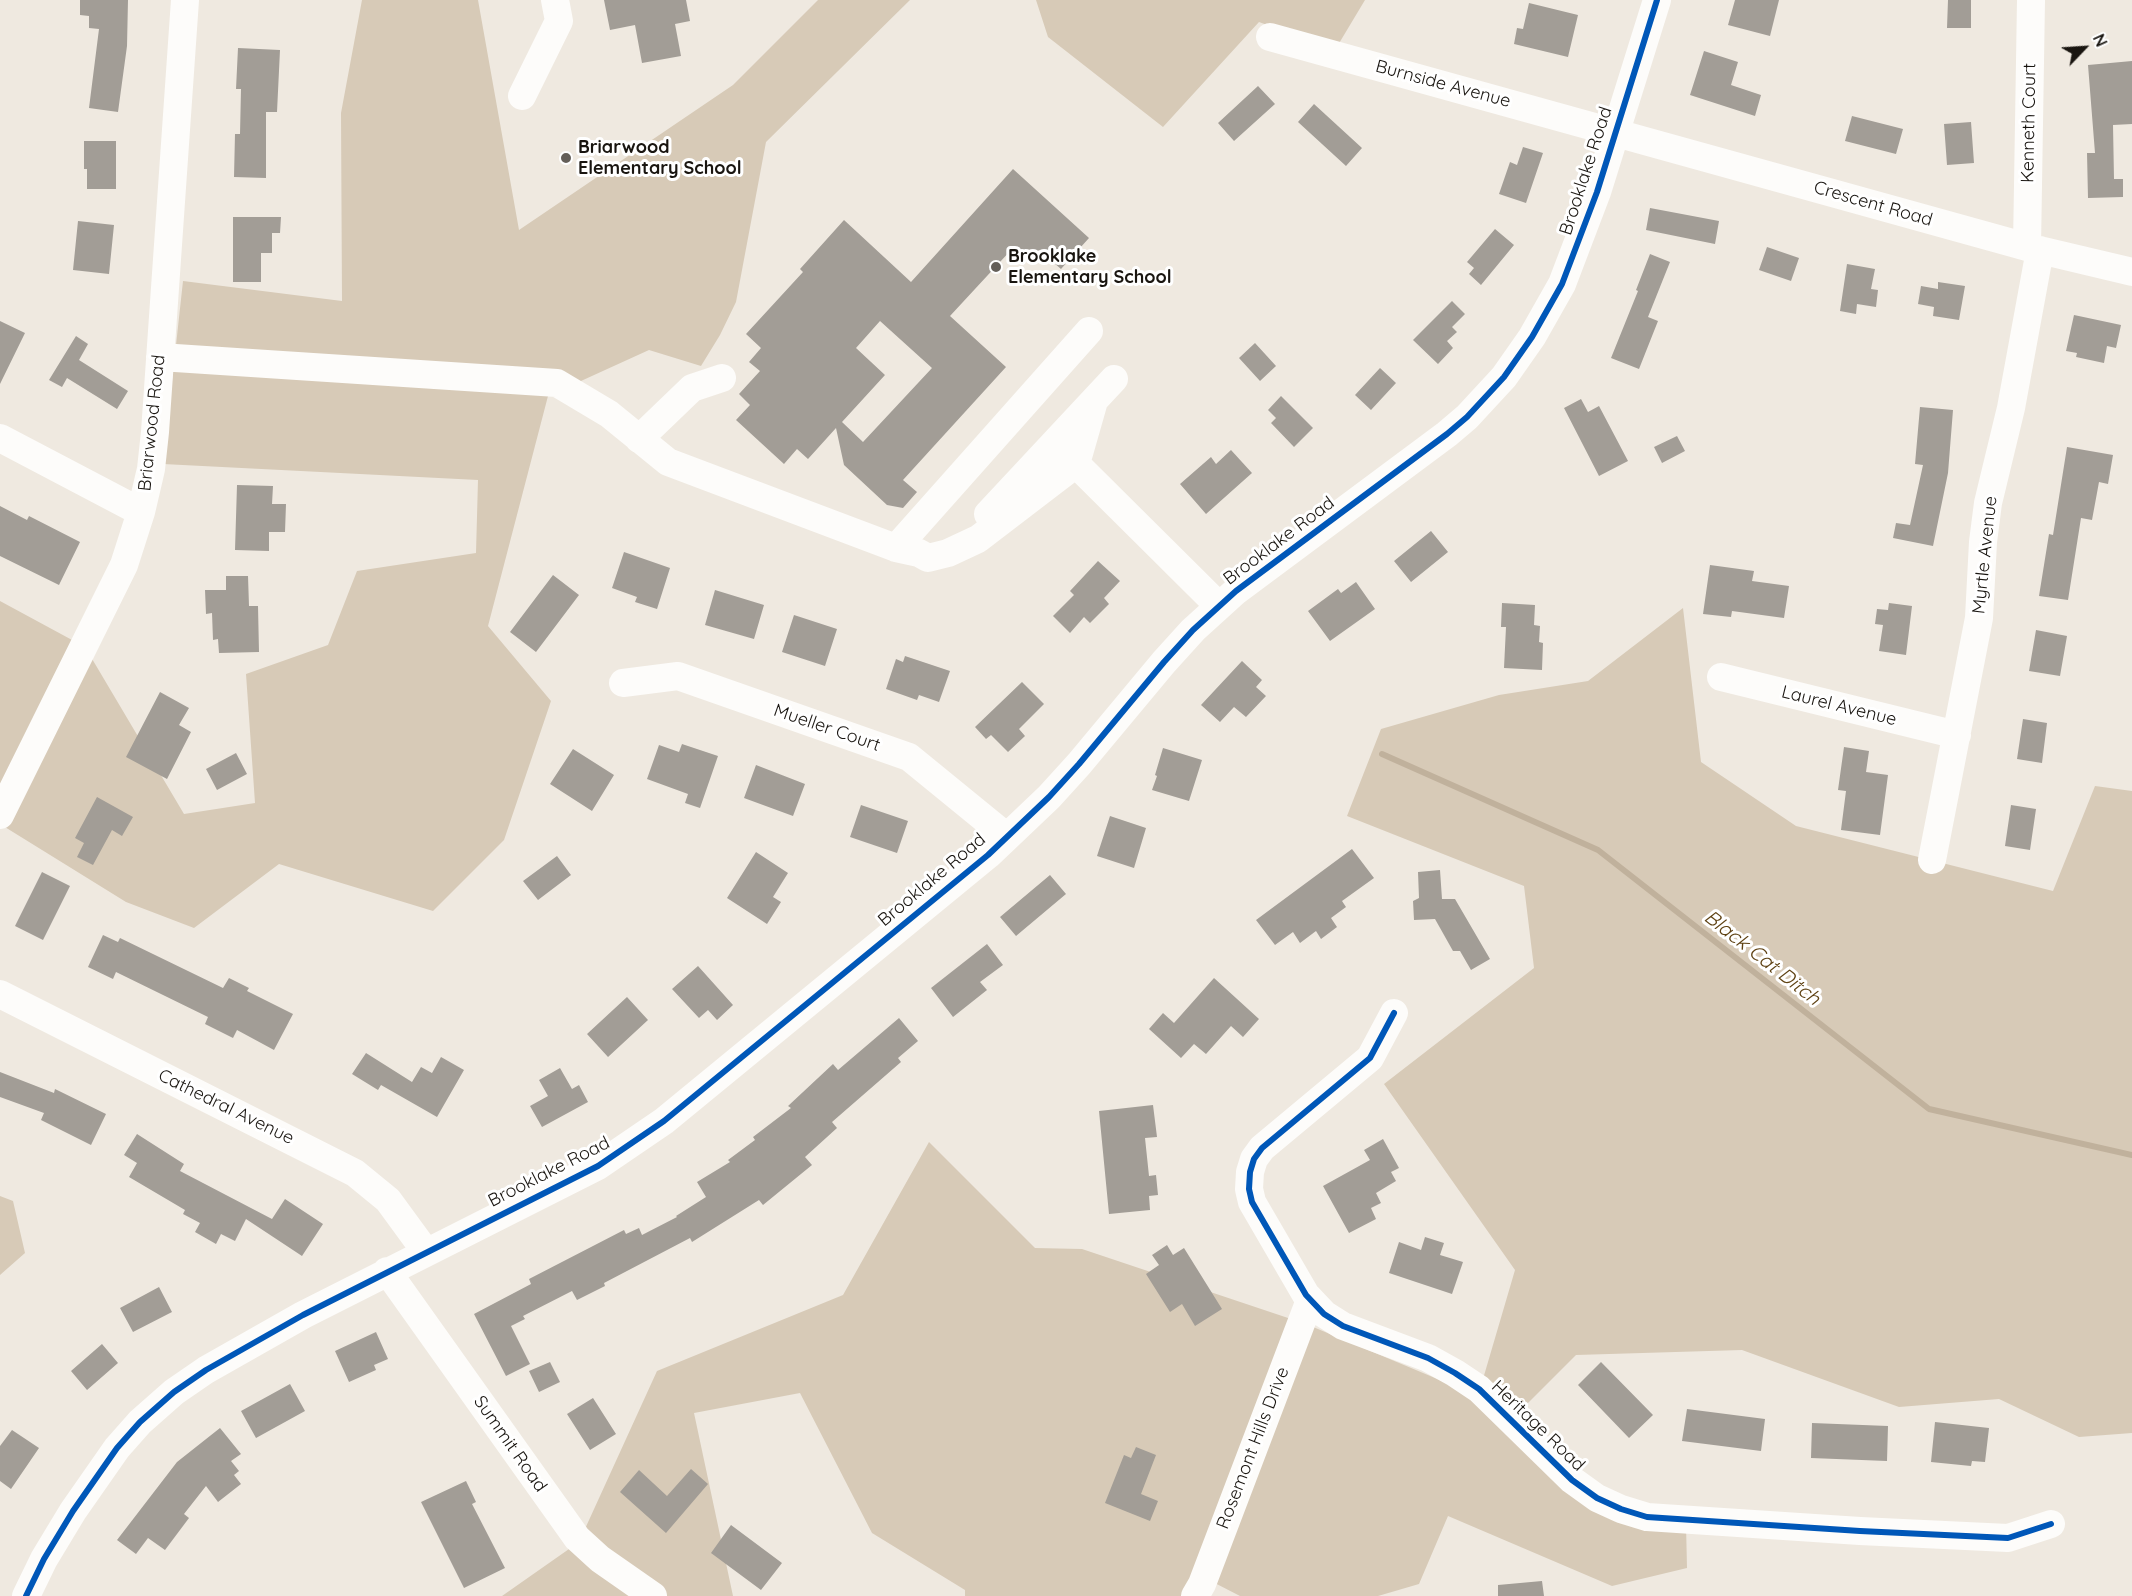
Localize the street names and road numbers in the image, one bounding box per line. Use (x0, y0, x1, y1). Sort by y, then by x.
street label: Burnside Avenue (1373, 56, 1513, 112)
street label: Kenneth Court (2017, 63, 2041, 183)
street label: Brooklake Road (1555, 104, 1617, 238)
street label: Crescent Road (1811, 177, 1935, 231)
street label: Briarwood Road (134, 354, 170, 492)
street label: Brooklake Road (1219, 492, 1339, 590)
street label: Myrtle Avenue (1968, 495, 2002, 615)
street label: Laurel Avenue (1779, 681, 1899, 731)
street label: Mueller Court (771, 700, 883, 756)
street label: Brooklake Road (874, 829, 990, 931)
street label: Cathedral Avenue (155, 1065, 297, 1149)
street label: Brooklake Road (485, 1132, 613, 1212)
street label: Rosemont Hills Drive (1212, 1364, 1294, 1532)
street label: Heritage Road (1487, 1376, 1589, 1476)
street label: Summit Road (469, 1392, 551, 1496)

